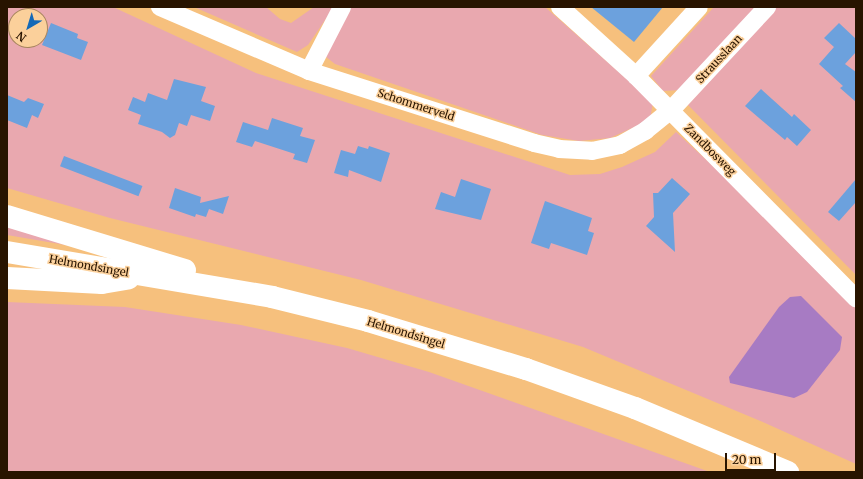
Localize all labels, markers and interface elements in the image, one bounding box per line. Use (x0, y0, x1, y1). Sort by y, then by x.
north arrow (8, 8, 48, 48)
text: N (13, 28, 29, 45)
street label: Strausslaan (693, 32, 745, 86)
street label: Schommerveld (376, 86, 456, 124)
street label: Zandbosweg (682, 122, 738, 178)
street label: Helmondsingel (48, 252, 130, 280)
street label: Helmondsingel (365, 315, 447, 351)
scale bar (727, 445, 778, 471)
text: 20 m (732, 452, 761, 467)

